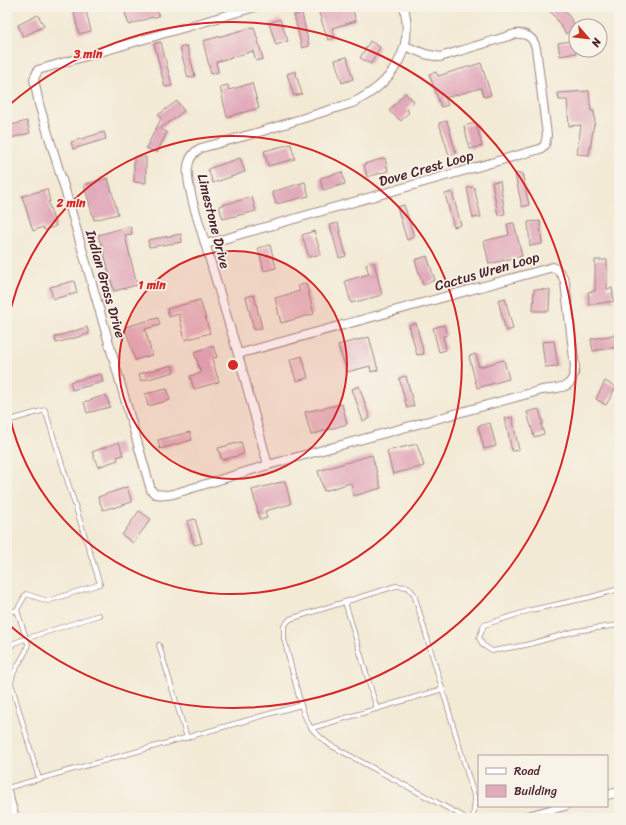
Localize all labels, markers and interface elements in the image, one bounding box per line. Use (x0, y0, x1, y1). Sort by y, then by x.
north arrow (568, 18, 608, 58)
text: N (586, 34, 607, 51)
text: 3 min (73, 43, 103, 65)
street label: Dove Crest Loop (376, 143, 477, 194)
street label: Limestone Drive (190, 171, 237, 271)
text: 2 min (55, 192, 86, 214)
street label: Indian Grass Drive (78, 226, 133, 341)
street label: Cactus Wren Loop (432, 244, 543, 298)
text: 1 min (138, 274, 166, 296)
centre of rings (226, 358, 240, 372)
legend (478, 755, 608, 807)
text: Road (514, 760, 541, 782)
text: Building (514, 780, 557, 802)

